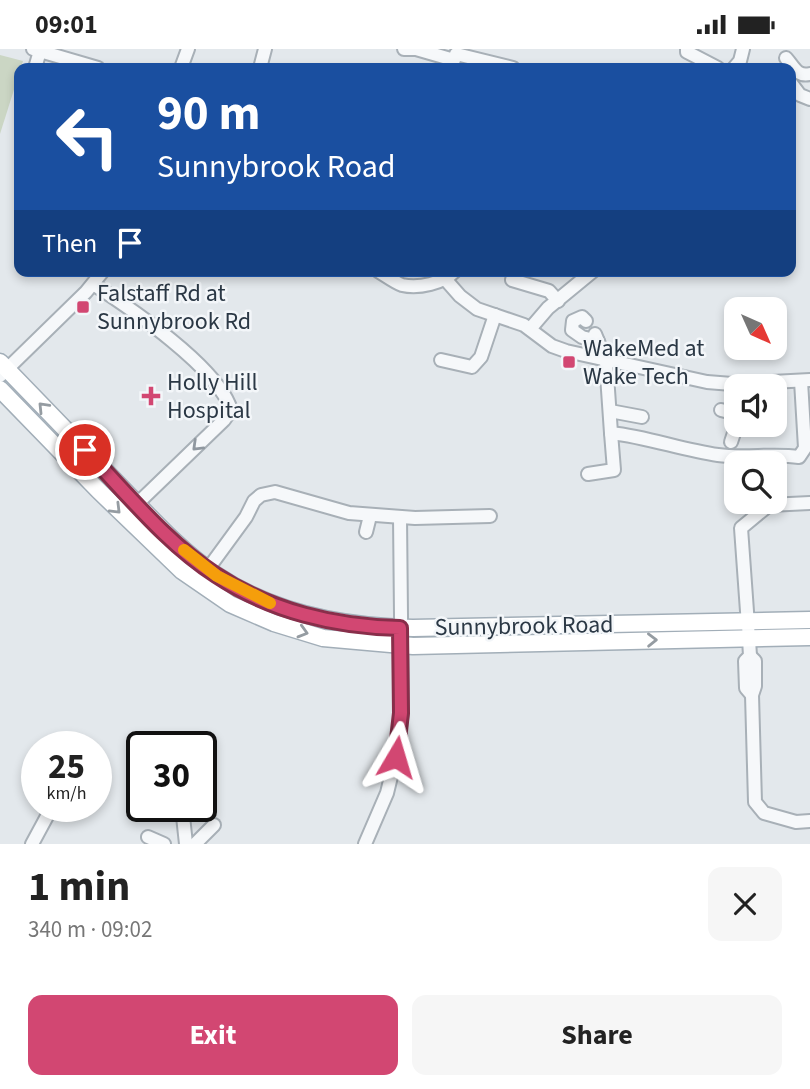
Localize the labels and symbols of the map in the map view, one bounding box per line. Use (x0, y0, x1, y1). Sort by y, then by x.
place label: Falstaff Rd at Sunnybrook Rd (97, 276, 251, 339)
north arrow (724, 297, 788, 361)
marker: Falstaff Rd at Sunnybrook Rd (75, 299, 91, 315)
place label: WakeMed at Wake Tech (583, 331, 704, 394)
marker: WakeMed at Wake Tech (561, 354, 577, 370)
place label: Holly Hill Hospital (167, 365, 258, 428)
marker: Holly Hill Hospital (141, 386, 161, 406)
one-way arrow (38, 402, 51, 415)
pin (55, 420, 115, 480)
one-way arrow (192, 438, 205, 451)
one-way arrow (108, 500, 121, 513)
street label: Sunnybrook Road (434, 607, 614, 645)
one-way arrow (297, 623, 309, 638)
one-way arrow (646, 633, 657, 648)
position arrow (359, 720, 433, 794)
speed limit sign: 30 (126, 731, 217, 822)

